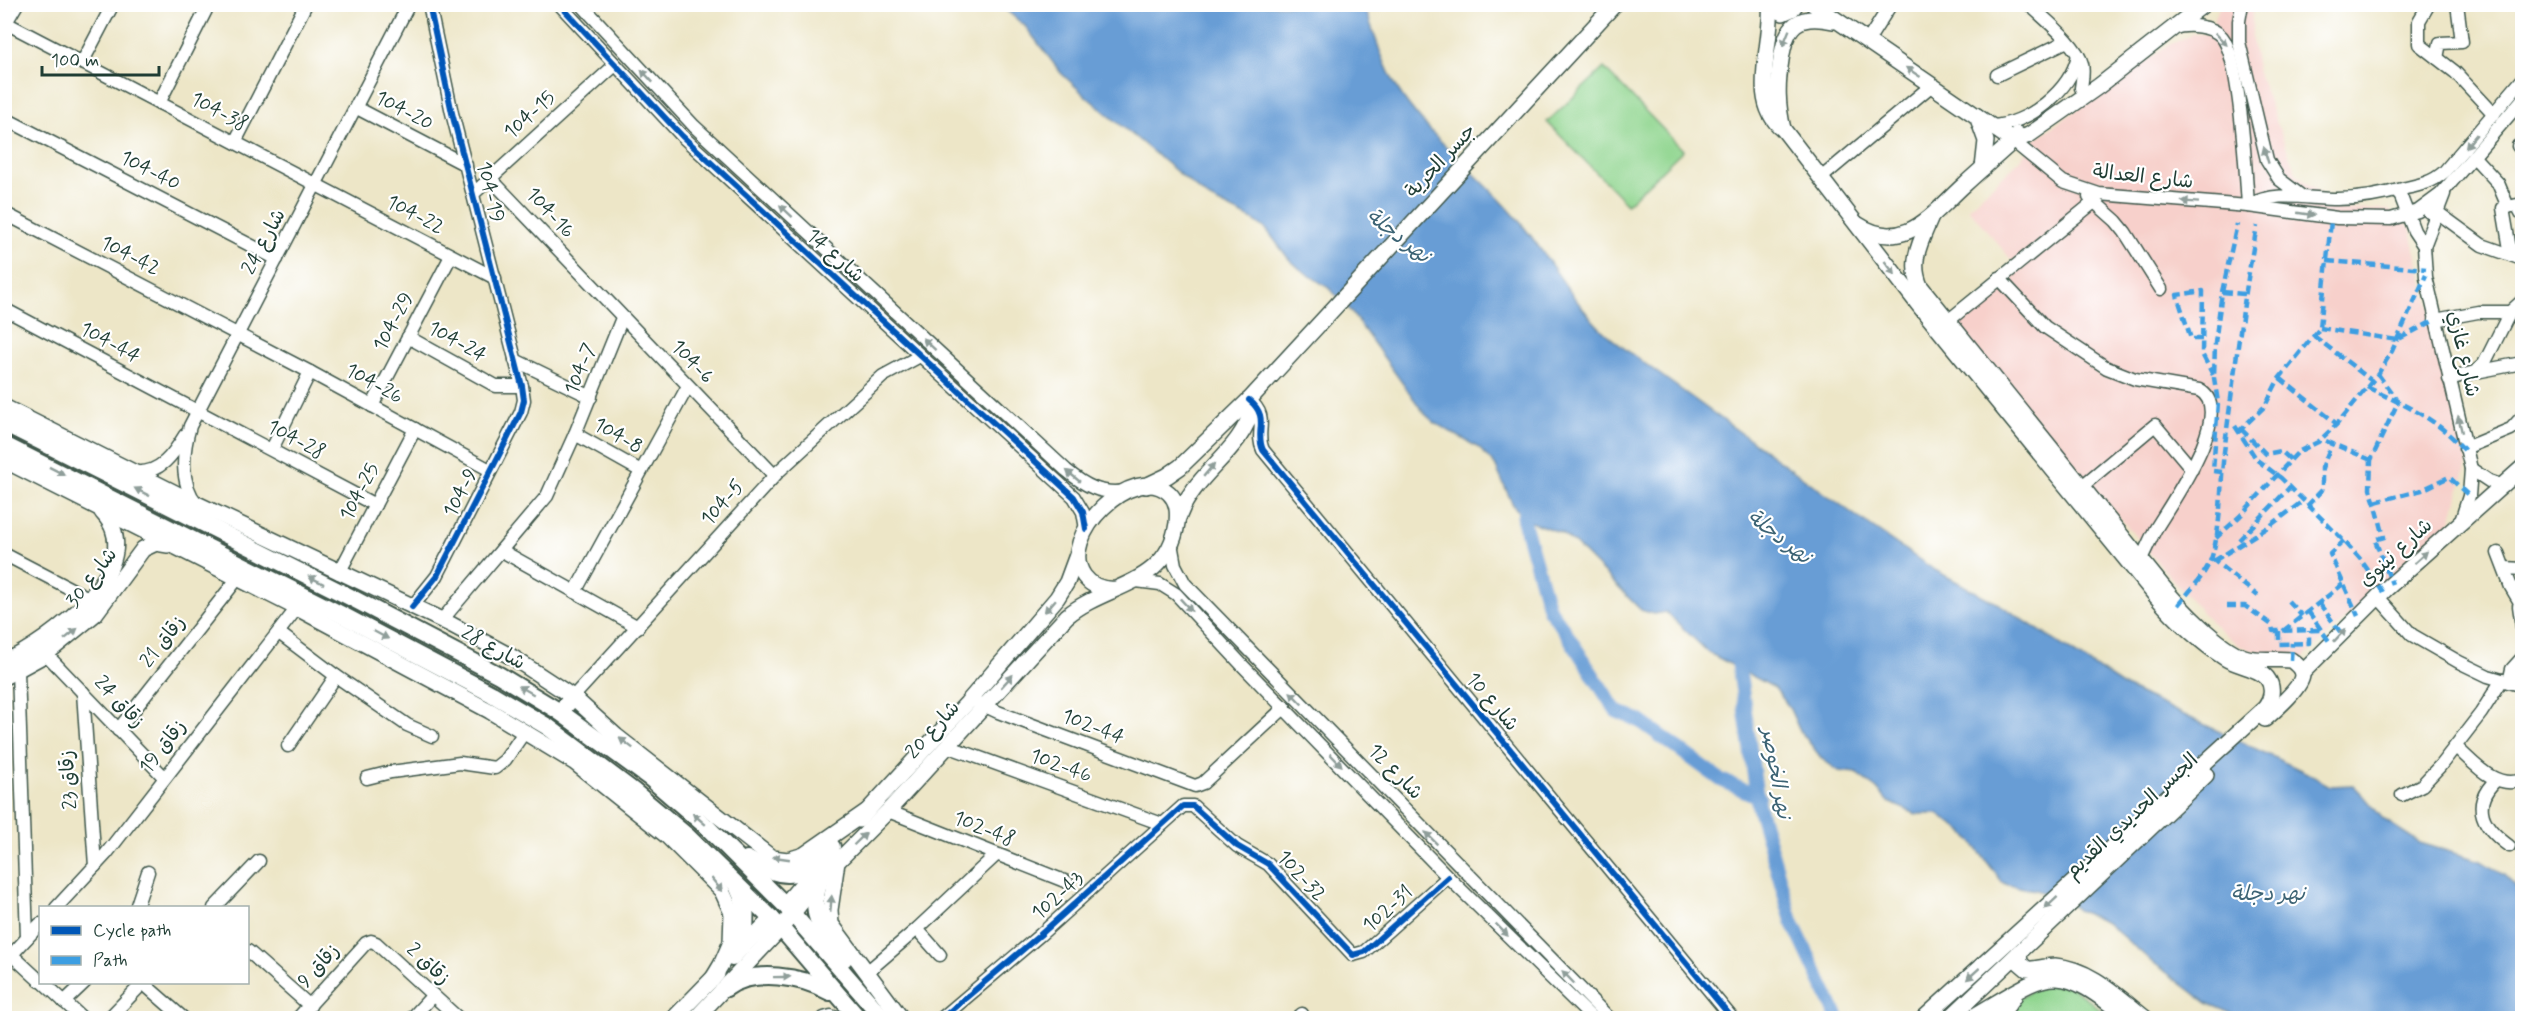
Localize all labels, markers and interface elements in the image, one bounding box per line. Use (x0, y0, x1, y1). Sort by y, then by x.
one-way arrow (1781, 29, 1791, 47)
one-way arrow (2213, 31, 2227, 45)
scale bar (42, 39, 159, 77)
text: 100 m (51, 49, 99, 73)
one-way arrow (1905, 67, 1921, 78)
one-way arrow (640, 69, 654, 83)
street label: 104-20 (370, 84, 438, 138)
street label: 104-15 (498, 85, 562, 145)
street label: 104-38 (186, 86, 252, 138)
street label: جسر الحرية (1400, 118, 1482, 204)
one-way arrow (2465, 133, 2478, 148)
street label: 104-40 (115, 144, 185, 198)
one-way arrow (2261, 146, 2271, 164)
street label: شارع العدالة (2091, 158, 2195, 196)
street label: 104-19 (469, 159, 511, 225)
street label: 104-16 (519, 181, 581, 245)
street label: 104-22 (382, 189, 448, 241)
one-way arrow (2180, 197, 2199, 207)
water label: نهر دجلة (1360, 202, 1437, 271)
street label: شارع 24 (235, 204, 293, 280)
one-way arrow (779, 204, 794, 218)
one-way arrow (2297, 209, 2316, 218)
street label: شارع 14 (800, 223, 870, 289)
street label: 104-42 (96, 230, 164, 282)
one-way arrow (1884, 260, 1896, 276)
street label: 104-29 (367, 288, 421, 356)
street label: شارع غازي (2440, 308, 2486, 400)
street label: 104-24 (423, 315, 491, 369)
street label: 104-44 (75, 316, 145, 370)
street label: 104-6 (664, 334, 720, 390)
one-way arrow (922, 337, 937, 351)
street label: 104-7 (559, 339, 603, 399)
street label: 104-26 (340, 357, 408, 411)
street label: 104-8 (589, 411, 647, 461)
street label: 104-28 (262, 414, 330, 466)
one-way arrow (2454, 415, 2464, 434)
street label: 104-25 (334, 458, 386, 526)
one-way arrow (1202, 462, 1215, 478)
street label: 104-9 (437, 464, 485, 522)
one-way arrow (48, 467, 65, 476)
one-way arrow (1065, 469, 1081, 482)
street label: 104-5 (695, 474, 751, 532)
one-way arrow (133, 487, 150, 497)
water label: نهر دجلة (1741, 503, 1818, 572)
street label: شارع نينوى (2353, 513, 2439, 593)
street label: شارع 30 (60, 542, 124, 614)
one-way arrow (2413, 551, 2428, 564)
one-way arrow (308, 575, 325, 584)
one-way arrow (1179, 597, 1192, 612)
one-way arrow (1044, 598, 1057, 613)
street label: زقاق 21 (134, 610, 192, 674)
street label: شارع 28 (456, 619, 530, 677)
one-way arrow (2333, 627, 2347, 642)
one-way arrow (63, 628, 79, 641)
one-way arrow (373, 630, 390, 640)
street label: شارع 10 (1459, 667, 1525, 737)
street label: زقاق 24 (88, 670, 150, 734)
one-way arrow (1000, 673, 1014, 688)
one-way arrow (518, 685, 534, 696)
one-way arrow (1289, 691, 1303, 705)
street label: شارع 20 (900, 695, 966, 765)
street label: 102-44 (1058, 703, 1128, 751)
street label: زقاق 19 (133, 714, 193, 780)
water label: نهر الخوصر (1754, 722, 1798, 823)
one-way arrow (618, 737, 633, 749)
street label: شارع 12 (1362, 738, 1428, 806)
street label: 102-46 (1026, 742, 1096, 790)
street label: الجسر الحديدي القديم (2060, 747, 2205, 886)
street label: زقاق 23 (53, 749, 85, 811)
one-way arrow (1329, 753, 1343, 767)
street label: 102-48 (949, 805, 1019, 853)
one-way arrow (691, 813, 706, 826)
one-way arrow (1425, 831, 1439, 845)
one-way arrow (852, 832, 867, 846)
street label: 102-32 (1270, 845, 1332, 907)
one-way arrow (771, 854, 790, 863)
street label: 102-43 (1026, 865, 1090, 927)
one-way arrow (710, 877, 722, 892)
street label: 102-31 (1357, 879, 1419, 939)
water label: نهر دجلة (2231, 880, 2307, 908)
one-way arrow (826, 895, 836, 914)
one-way arrow (2044, 896, 2059, 909)
legend (39, 906, 249, 984)
text: Cycle path (93, 919, 171, 943)
one-way arrow (1495, 922, 1509, 936)
street label: زقاق 2 (400, 937, 456, 991)
street label: زقاق 9 (292, 938, 346, 994)
text: Path (93, 949, 128, 973)
one-way arrow (1966, 967, 1981, 980)
one-way arrow (1562, 970, 1576, 984)
one-way arrow (772, 972, 791, 982)

